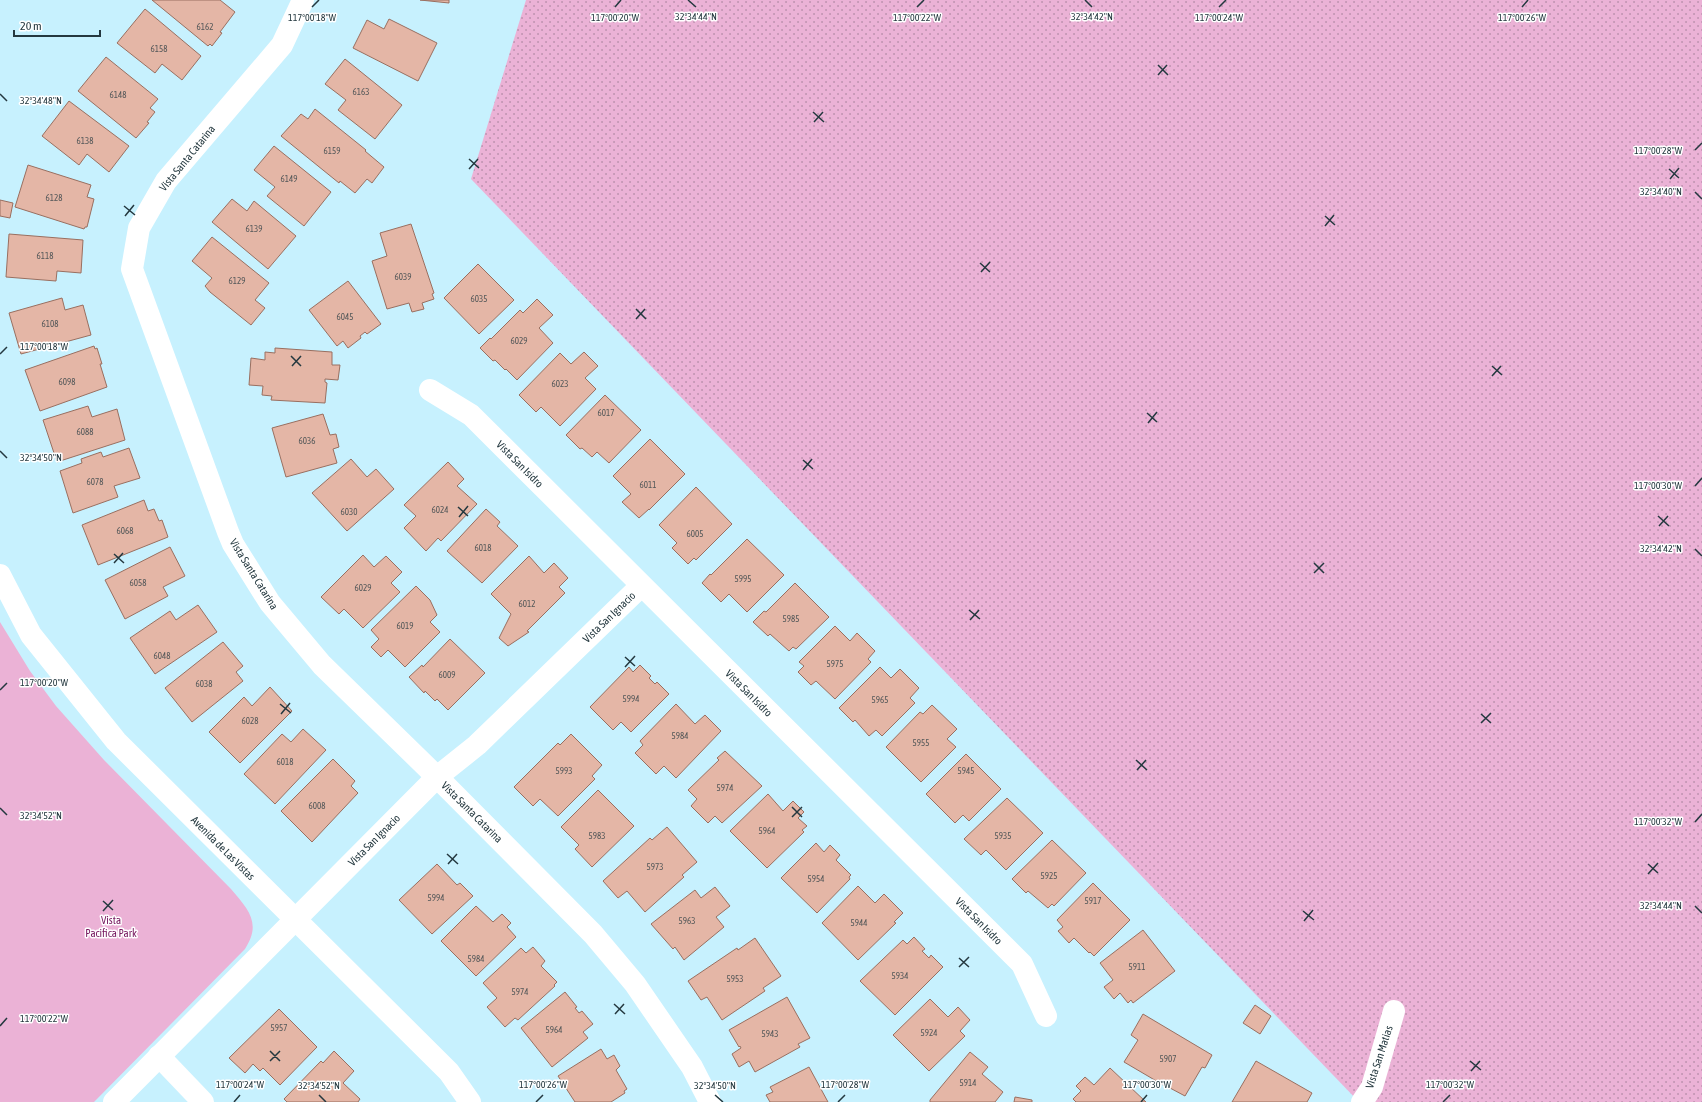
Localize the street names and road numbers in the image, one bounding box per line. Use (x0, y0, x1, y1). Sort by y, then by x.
street label: Vista Santa Catarina (157, 123, 217, 193)
street label: Vista San Isidro (494, 438, 546, 490)
street label: Vista Santa Catarina (227, 536, 281, 612)
street label: Vista San Ignacio (580, 589, 638, 645)
street label: Vista San Isidro (723, 667, 775, 719)
street label: Vista Santa Catarina (439, 779, 505, 845)
street label: Vista San Ignacio (346, 812, 402, 868)
street label: Avenida de Las Vistas (189, 814, 257, 882)
street label: Vista San Isidro (953, 895, 1005, 947)
street label: Vista San Matias (1363, 1024, 1395, 1090)

